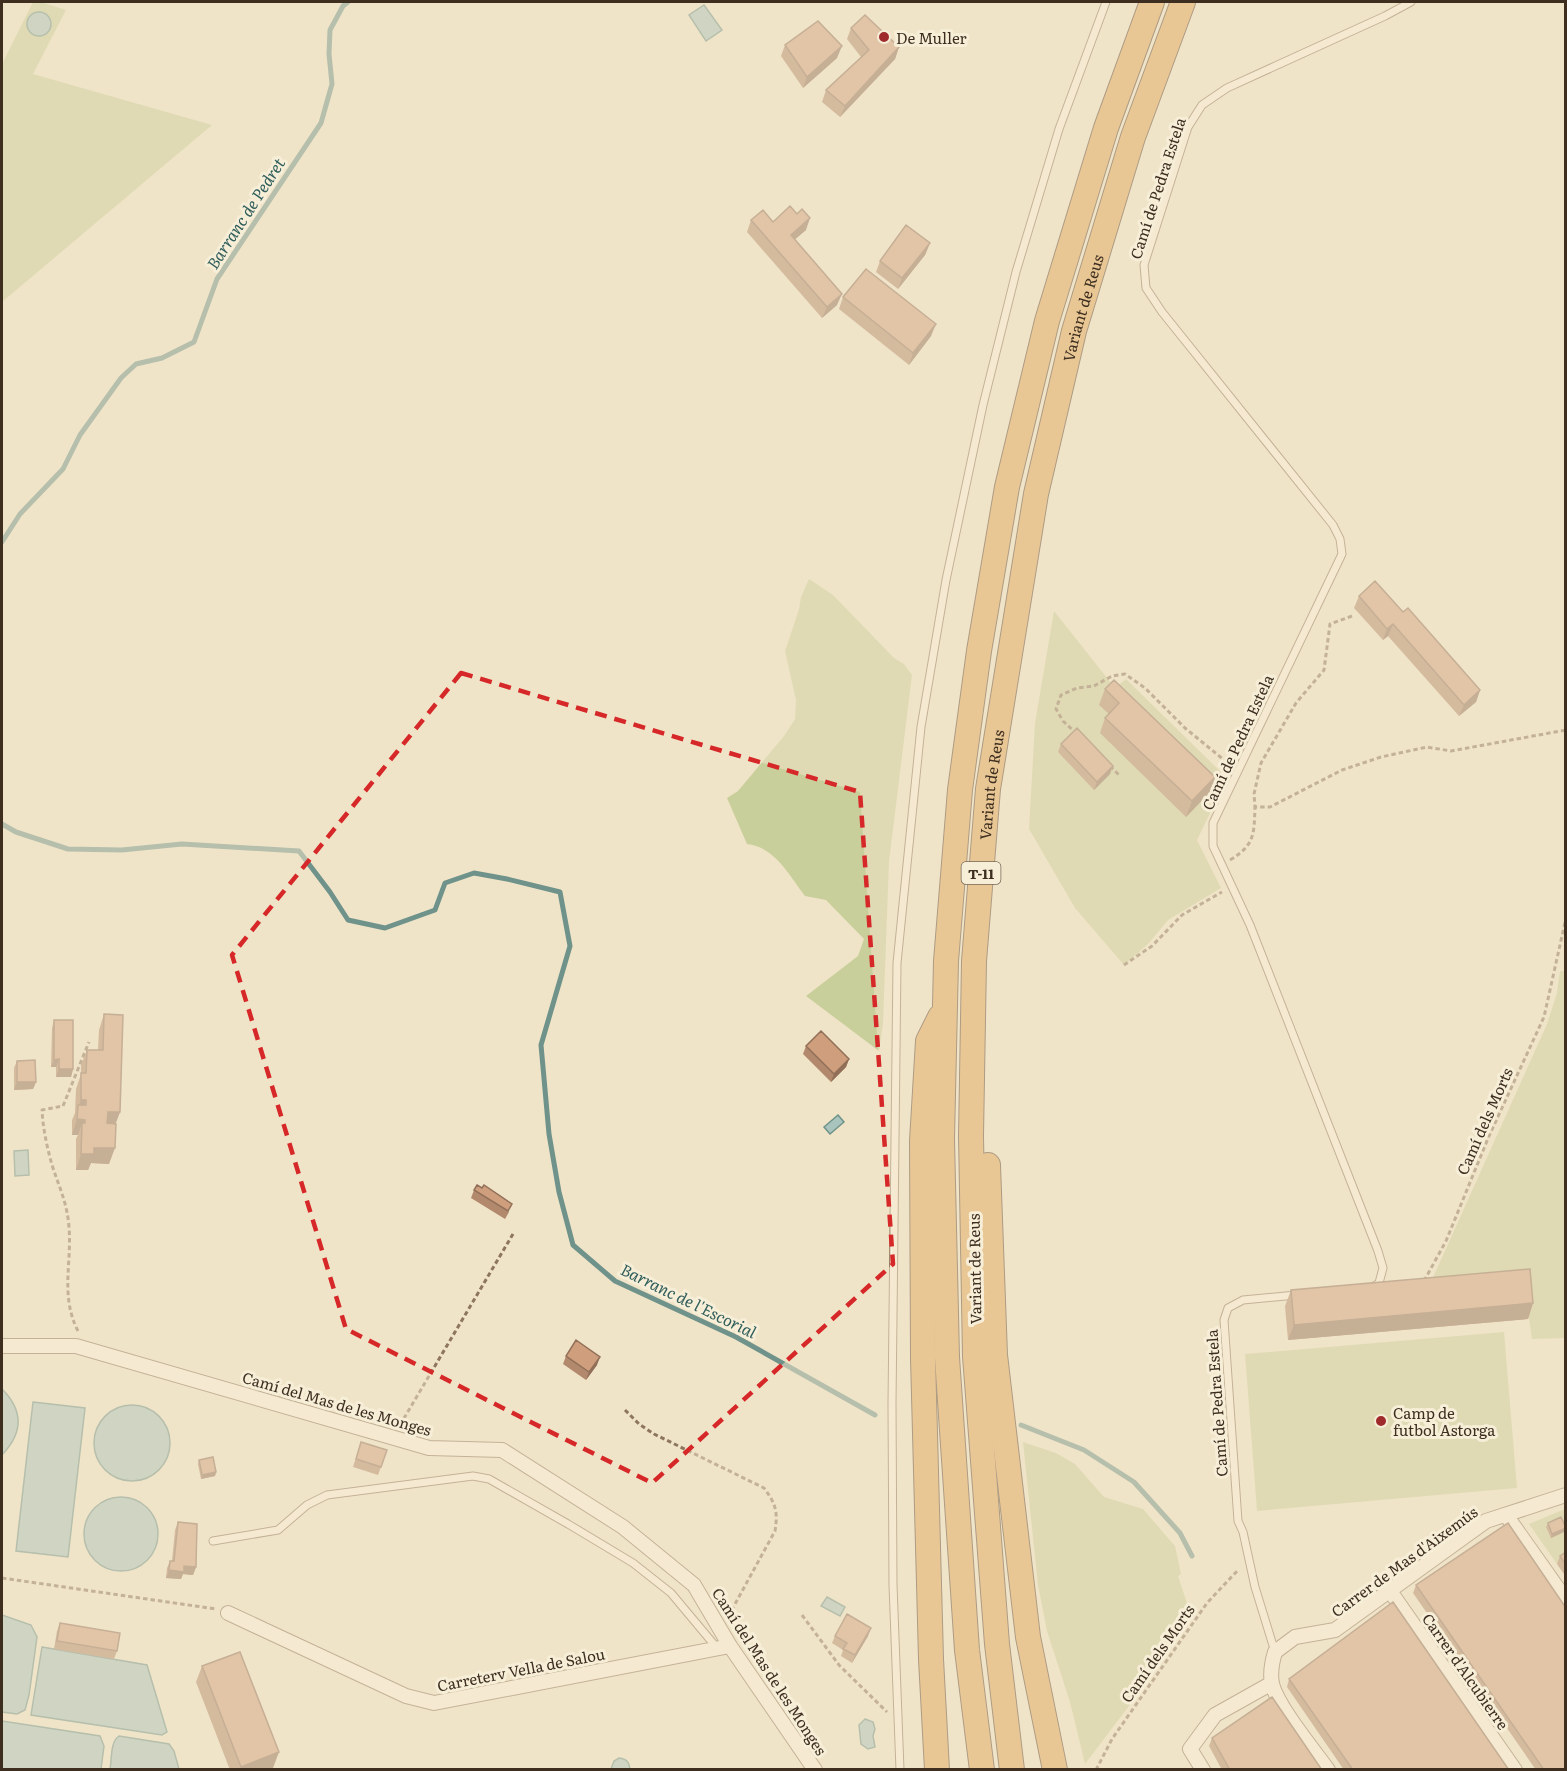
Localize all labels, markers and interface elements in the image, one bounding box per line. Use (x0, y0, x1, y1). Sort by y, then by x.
place label: De Muller (896, 26, 967, 49)
marker: De Muller (877, 30, 891, 44)
street label: Camí de Pedra Estela (1123, 113, 1191, 262)
water label: Barranc de Pedret (200, 152, 290, 273)
street label: Variant de Reus (1056, 251, 1108, 364)
street label: Camí de Pedra Estela (1195, 669, 1279, 814)
street label: Variant de Reus (972, 728, 1009, 841)
road number: T-11 (962, 862, 1000, 884)
street label: Camí dels Morts (1450, 1063, 1518, 1178)
street label: Variant de Reus (962, 1213, 986, 1325)
water label: Barranc de l'Escorial (617, 1257, 761, 1344)
street label: Camí de Pedra Estela (1199, 1328, 1233, 1477)
street label: Camí del Mas de les Monges (240, 1365, 434, 1441)
place label: Camp de futbol Astorga (1393, 1401, 1496, 1441)
marker: Camp de futbol Astorga (1374, 1414, 1388, 1428)
street label: Carrer de Mas d'Aixemús (1326, 1500, 1482, 1622)
street label: Camí del Mas de les Monges (707, 1583, 833, 1759)
street label: Camí dels Morts (1115, 1599, 1200, 1707)
street label: Carrer d'Alcubierre (1417, 1608, 1515, 1734)
street label: Carreterv Vella de Salou (435, 1641, 607, 1697)

